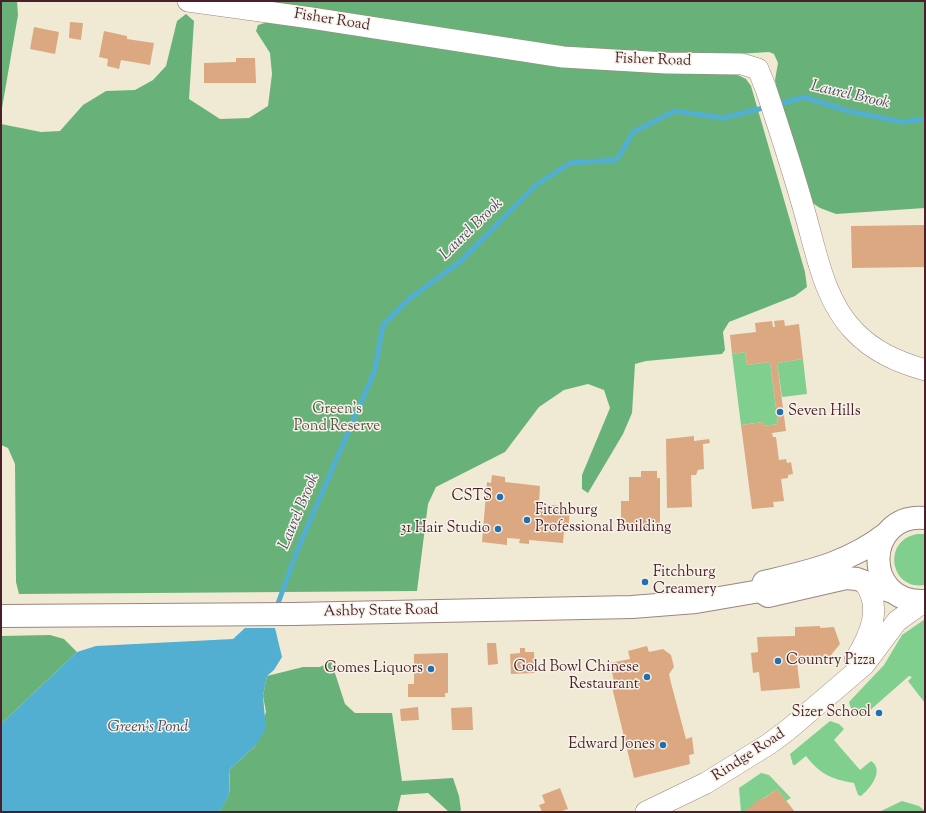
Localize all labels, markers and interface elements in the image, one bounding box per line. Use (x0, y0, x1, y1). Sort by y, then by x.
street label: Fisher Road (293, 6, 371, 36)
street label: Fisher Road (614, 51, 692, 71)
water label: Laurel Brook (809, 78, 891, 114)
water label: Laurel Brook (436, 195, 508, 265)
park label: Green's Pond Reserve (294, 401, 380, 436)
place label: Seven Hills (788, 403, 861, 421)
marker: Seven Hills (775, 407, 785, 417)
water label: Laurel Brook (275, 471, 325, 553)
place label: CSTS (451, 488, 492, 506)
marker: CSTS (495, 492, 505, 502)
place label: Fitchburg Professional Building (535, 502, 671, 537)
marker: Fitchburg Professional Building (522, 515, 532, 525)
place label: 31 Hair Studio (400, 520, 490, 538)
marker: 31 Hair Studio (493, 524, 503, 534)
place label: Fitchburg Creamery (653, 564, 717, 599)
marker: Fitchburg Creamery (640, 577, 650, 587)
street label: Ashby State Road (323, 602, 439, 622)
place label: Country Pizza (786, 652, 875, 670)
marker: Country Pizza (773, 656, 783, 666)
place label: Gold Bowl Chinese Restaurant (513, 659, 639, 694)
place label: Gomes Liquors (324, 660, 423, 678)
marker: Gomes Liquors (426, 664, 436, 674)
marker: Gold Bowl Chinese Restaurant (642, 672, 652, 682)
place label: Sizer School (792, 704, 871, 722)
marker: Sizer School (874, 708, 884, 718)
water label: Green's Pond (108, 718, 188, 738)
street label: Rindge Road (709, 726, 789, 786)
place label: Edward Jones (568, 736, 655, 754)
marker: Edward Jones (658, 740, 668, 750)

